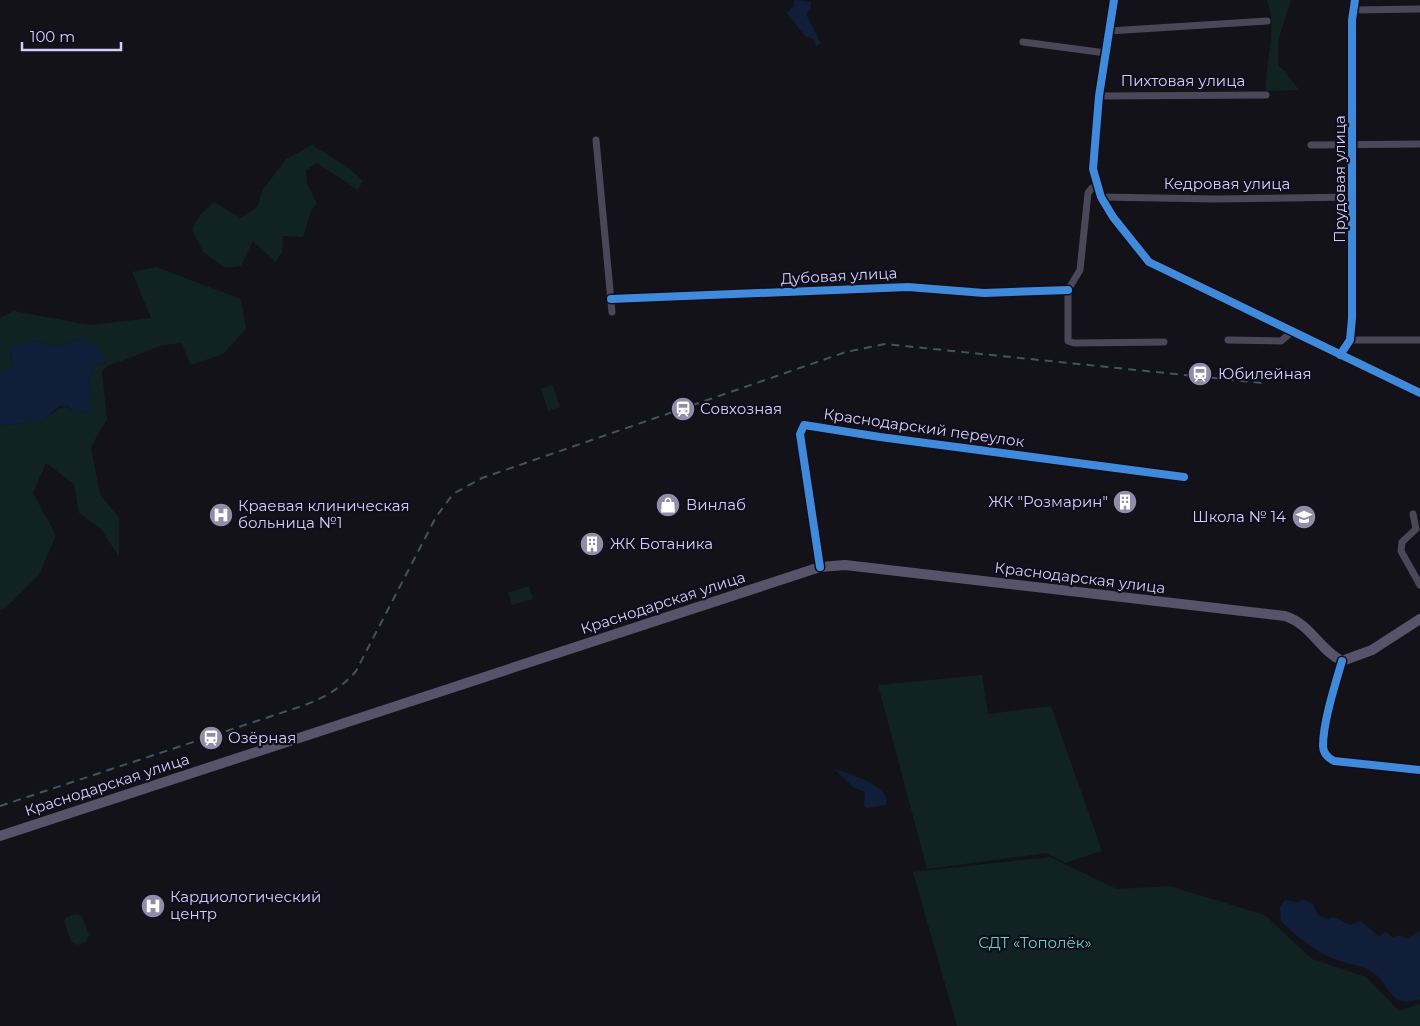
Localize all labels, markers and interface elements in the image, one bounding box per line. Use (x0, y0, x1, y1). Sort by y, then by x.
scale bar (22, 20, 121, 52)
text: 100 m (30, 27, 75, 46)
street label: Пихтовая улица (1121, 71, 1245, 90)
street label: Прудовая улица (1330, 115, 1349, 243)
street label: Кедровая улица (1164, 174, 1290, 193)
street label: Дубовая улица (780, 263, 898, 288)
station icon: Юбилейная (1187, 361, 1213, 387)
place label: Юбилейная (1218, 364, 1312, 383)
station icon: Совхозная (670, 396, 696, 422)
place label: Совхозная (700, 399, 782, 418)
street label: Краснодарский переулок (822, 404, 1026, 451)
building icon: ЖК "Розмарин" (1112, 489, 1138, 515)
shop icon: Винлаб (655, 492, 681, 518)
place label: ЖК "Розмарин" (988, 492, 1108, 511)
place label: Винлаб (686, 495, 746, 514)
place label: Краевая клиническая больница №1 (238, 496, 410, 532)
hospital icon: Краевая клиническая больница №1 (208, 502, 234, 528)
school or university icon: Школа № 14 (1291, 504, 1317, 530)
place label: Школа № 14 (1192, 507, 1286, 526)
building icon: ЖК Ботаника (579, 531, 605, 557)
place label: ЖК Ботаника (610, 534, 713, 553)
street label: Краснодарская улица (994, 558, 1167, 597)
street label: Краснодарская улица (578, 567, 747, 638)
station icon: Озёрная (198, 725, 224, 751)
place label: Озёрная (228, 728, 296, 747)
street label: Краснодарская улица (22, 749, 191, 820)
place label: Кардиологический центр (170, 887, 321, 923)
hospital icon: Кардиологический центр (140, 893, 166, 919)
park label: СДТ «Тополёк» (978, 933, 1092, 952)

